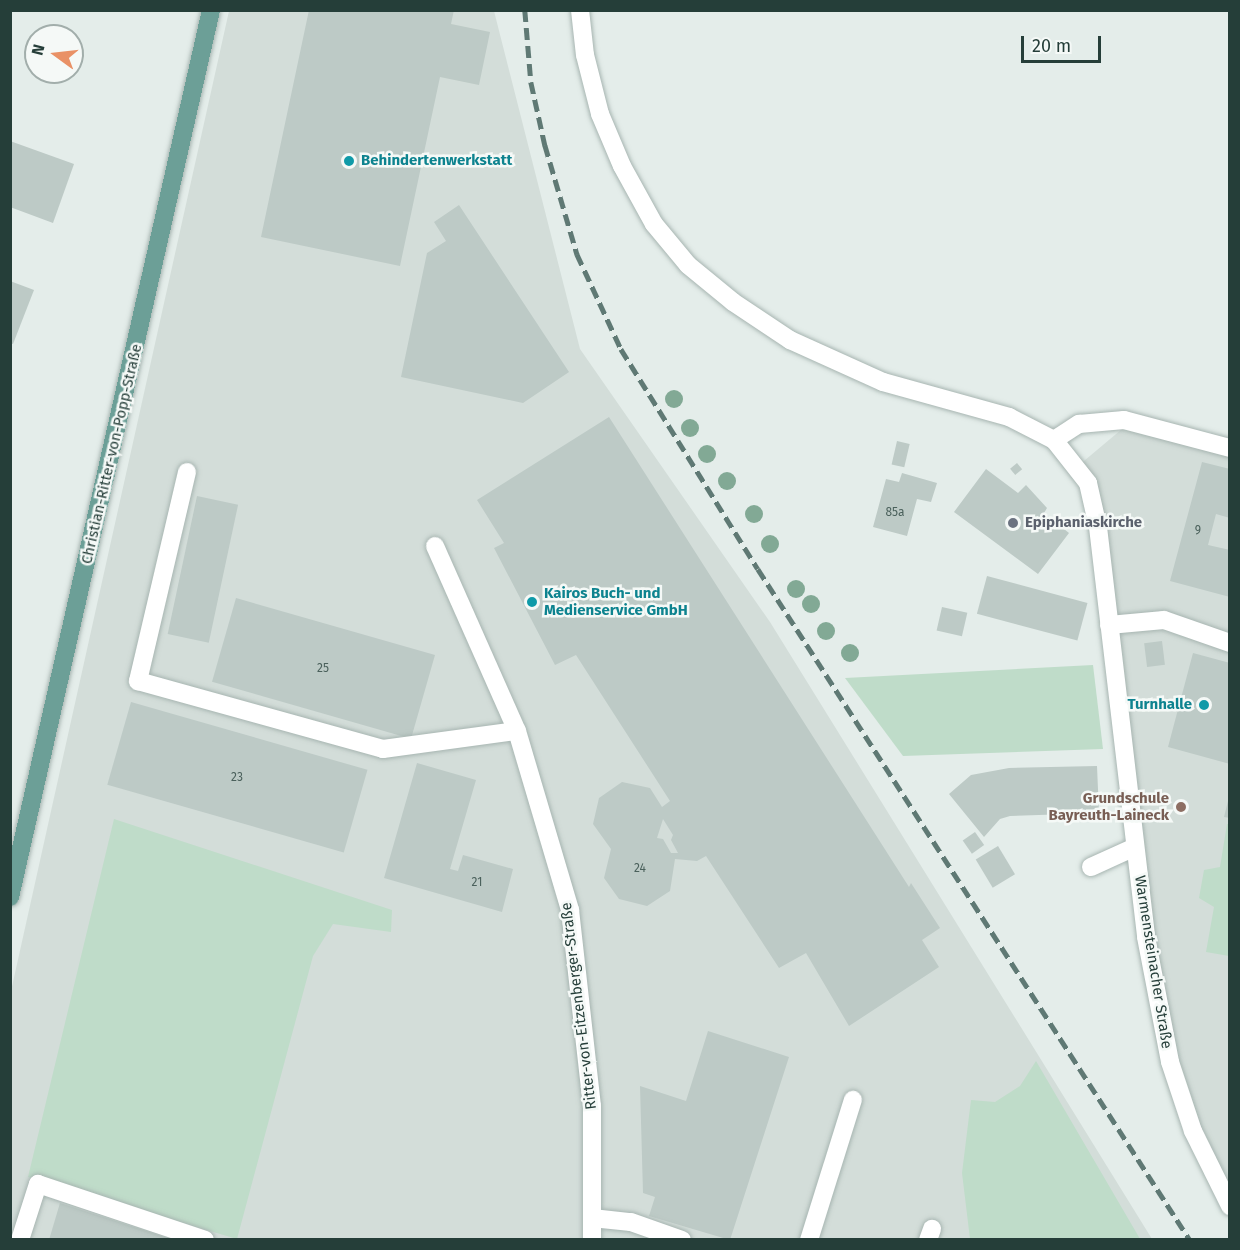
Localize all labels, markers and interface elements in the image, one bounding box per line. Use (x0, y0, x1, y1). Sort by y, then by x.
north arrow (24, 24, 84, 84)
scale bar (1024, 24, 1104, 62)
text: 20 m (1032, 35, 1071, 57)
text: N (28, 42, 49, 57)
place label: Behindertenwerkstatt (361, 152, 512, 170)
marker: Behindertenwerkstatt (342, 154, 356, 168)
street label: Christian-Ritter-von-Popp-Straße (78, 342, 146, 566)
house number: 85a (885, 506, 905, 520)
place label: Epiphaniaskirche (1025, 514, 1142, 532)
marker: Epiphaniaskirche (1006, 516, 1020, 530)
house number: 9 (1195, 524, 1201, 538)
place label: Kairos Buch- und Medienservice GmbH (544, 584, 688, 619)
marker: Kairos Buch- und Medienservice GmbH (525, 595, 539, 609)
house number: 25 (317, 662, 329, 676)
place label: Turnhalle (1127, 696, 1192, 714)
marker: Turnhalle (1197, 698, 1211, 712)
house number: 23 (231, 771, 243, 785)
place label: Grundschule Bayreuth-Laineck (1049, 789, 1169, 824)
marker: Grundschule Bayreuth-Laineck (1174, 800, 1188, 814)
house number: 24 (634, 862, 646, 876)
street label: Warmensteinacher Straße (1130, 874, 1176, 1050)
house number: 21 (472, 876, 482, 890)
street label: Ritter-von-Eitzenberger-Straße (557, 901, 601, 1111)

